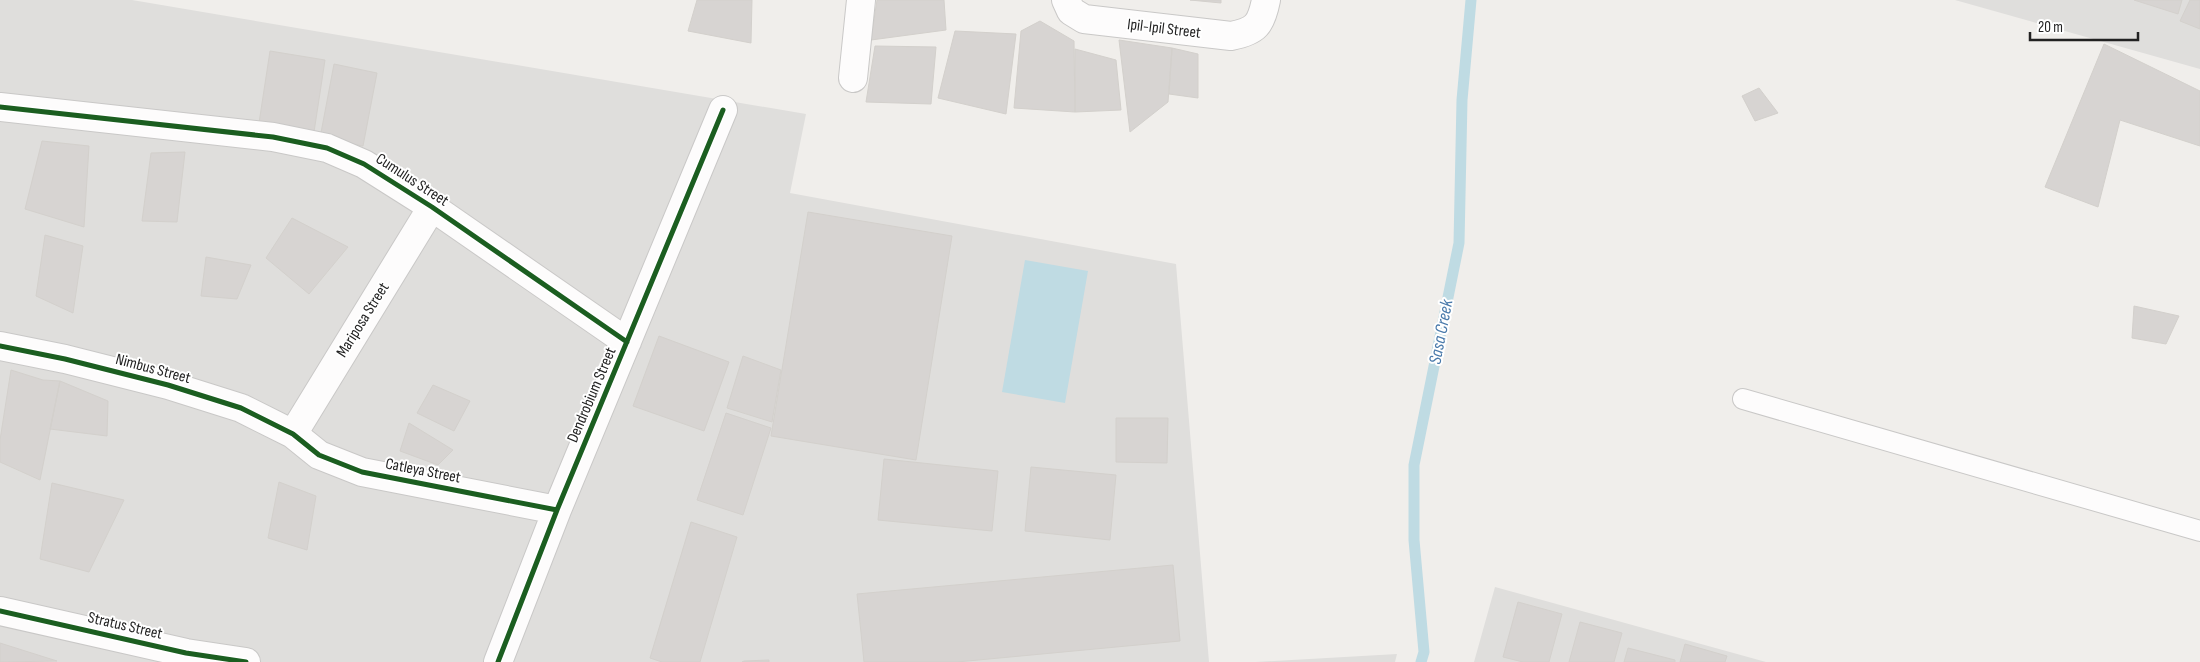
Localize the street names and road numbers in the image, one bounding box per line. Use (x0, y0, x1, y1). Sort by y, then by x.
street label: Ipil-Ipil Street (1126, 15, 1202, 43)
street label: Cumulus Street (372, 149, 452, 211)
street label: Mariposa Street (333, 279, 394, 361)
street label: Dendrobium Street (563, 344, 621, 446)
street label: Nimbus Street (113, 350, 193, 388)
street label: Catleya Street (384, 454, 462, 488)
street label: Stratus Street (86, 608, 164, 644)

